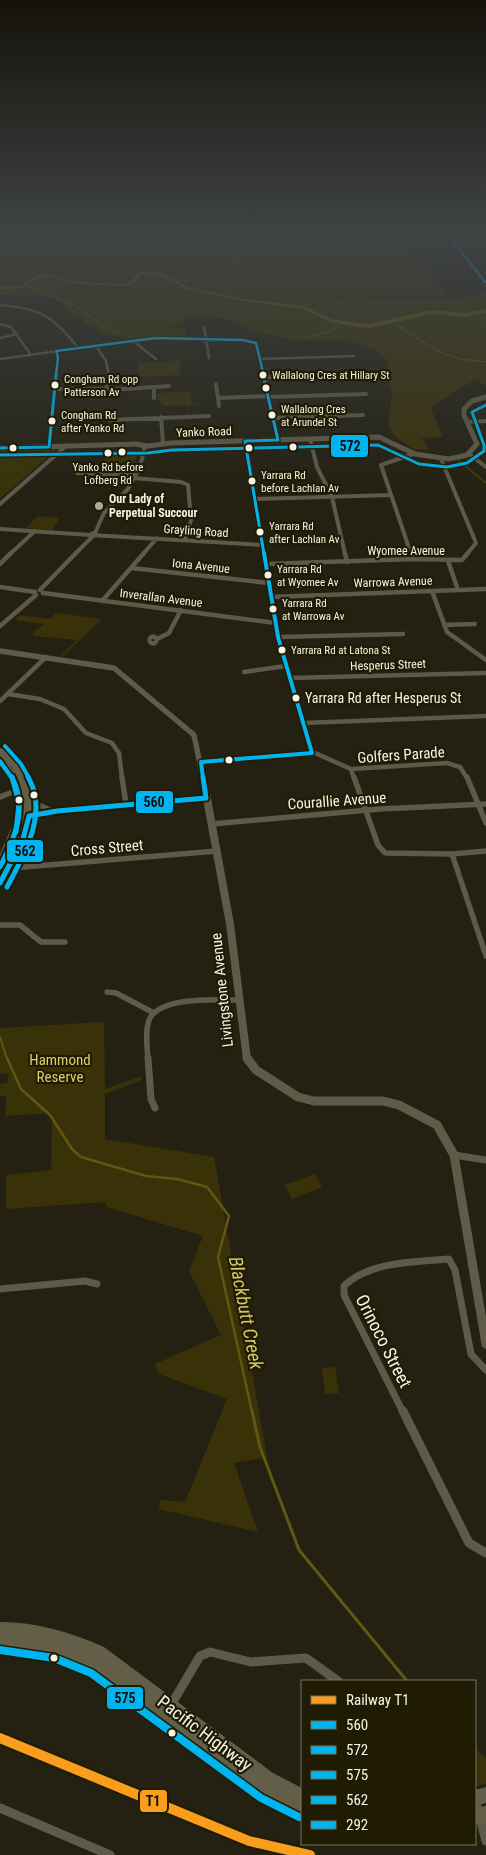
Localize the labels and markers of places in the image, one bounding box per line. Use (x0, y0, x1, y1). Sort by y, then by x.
place label: Wallalong Cres at Hillary St (272, 369, 390, 382)
marker: Wallalong Cres at Hillary St (258, 370, 268, 380)
place label: Congham Rd opp Patterson Av (64, 373, 138, 399)
marker: Congham Rd opp Patterson Av (50, 380, 60, 390)
unlabelled marker (261, 383, 271, 393)
place label: Wallalong Cres at Arundel St (281, 403, 346, 429)
place label: Congham Rd after Yanko Rd (61, 409, 124, 435)
marker: Wallalong Cres at Arundel St (267, 410, 277, 420)
marker: Congham Rd after Yanko Rd (47, 416, 57, 426)
unlabelled marker (288, 442, 298, 452)
unlabelled marker (8, 443, 18, 453)
unlabelled marker (244, 443, 254, 453)
unlabelled marker (117, 447, 127, 457)
marker: Yanko Rd before Lofberg Rd (103, 448, 113, 458)
place label: Yanko Rd before Lofberg Rd (73, 461, 143, 487)
place label: Yarrara Rd before Lachlan Av (261, 469, 339, 495)
marker: Yarrara Rd before Lachlan Av (247, 476, 257, 486)
place label: Our Lady of Perpetual Succour (109, 492, 197, 520)
marker: Our Lady of Perpetual Succour (93, 500, 105, 512)
place label: Yarrara Rd after Lachlan Av (269, 520, 340, 546)
marker: Yarrara Rd after Lachlan Av (255, 527, 265, 537)
place label: Yarrara Rd at Wyomee Av (277, 563, 339, 589)
marker: Yarrara Rd at Wyomee Av (263, 570, 273, 580)
place label: Yarrara Rd at Warrowa Av (282, 597, 345, 623)
marker: Yarrara Rd at Warrowa Av (268, 604, 278, 614)
place label: Yarrara Rd at Latona St (291, 644, 390, 657)
marker: Yarrara Rd at Latona St (277, 645, 287, 655)
place label: Yarrara Rd after Hesperus St (305, 690, 461, 706)
marker: Yarrara Rd after Hesperus St (291, 693, 301, 703)
unlabelled marker (224, 755, 234, 765)
unlabelled marker (29, 790, 39, 800)
unlabelled marker (14, 795, 24, 805)
unlabelled marker (49, 1653, 59, 1663)
unlabelled marker (167, 1728, 177, 1738)

